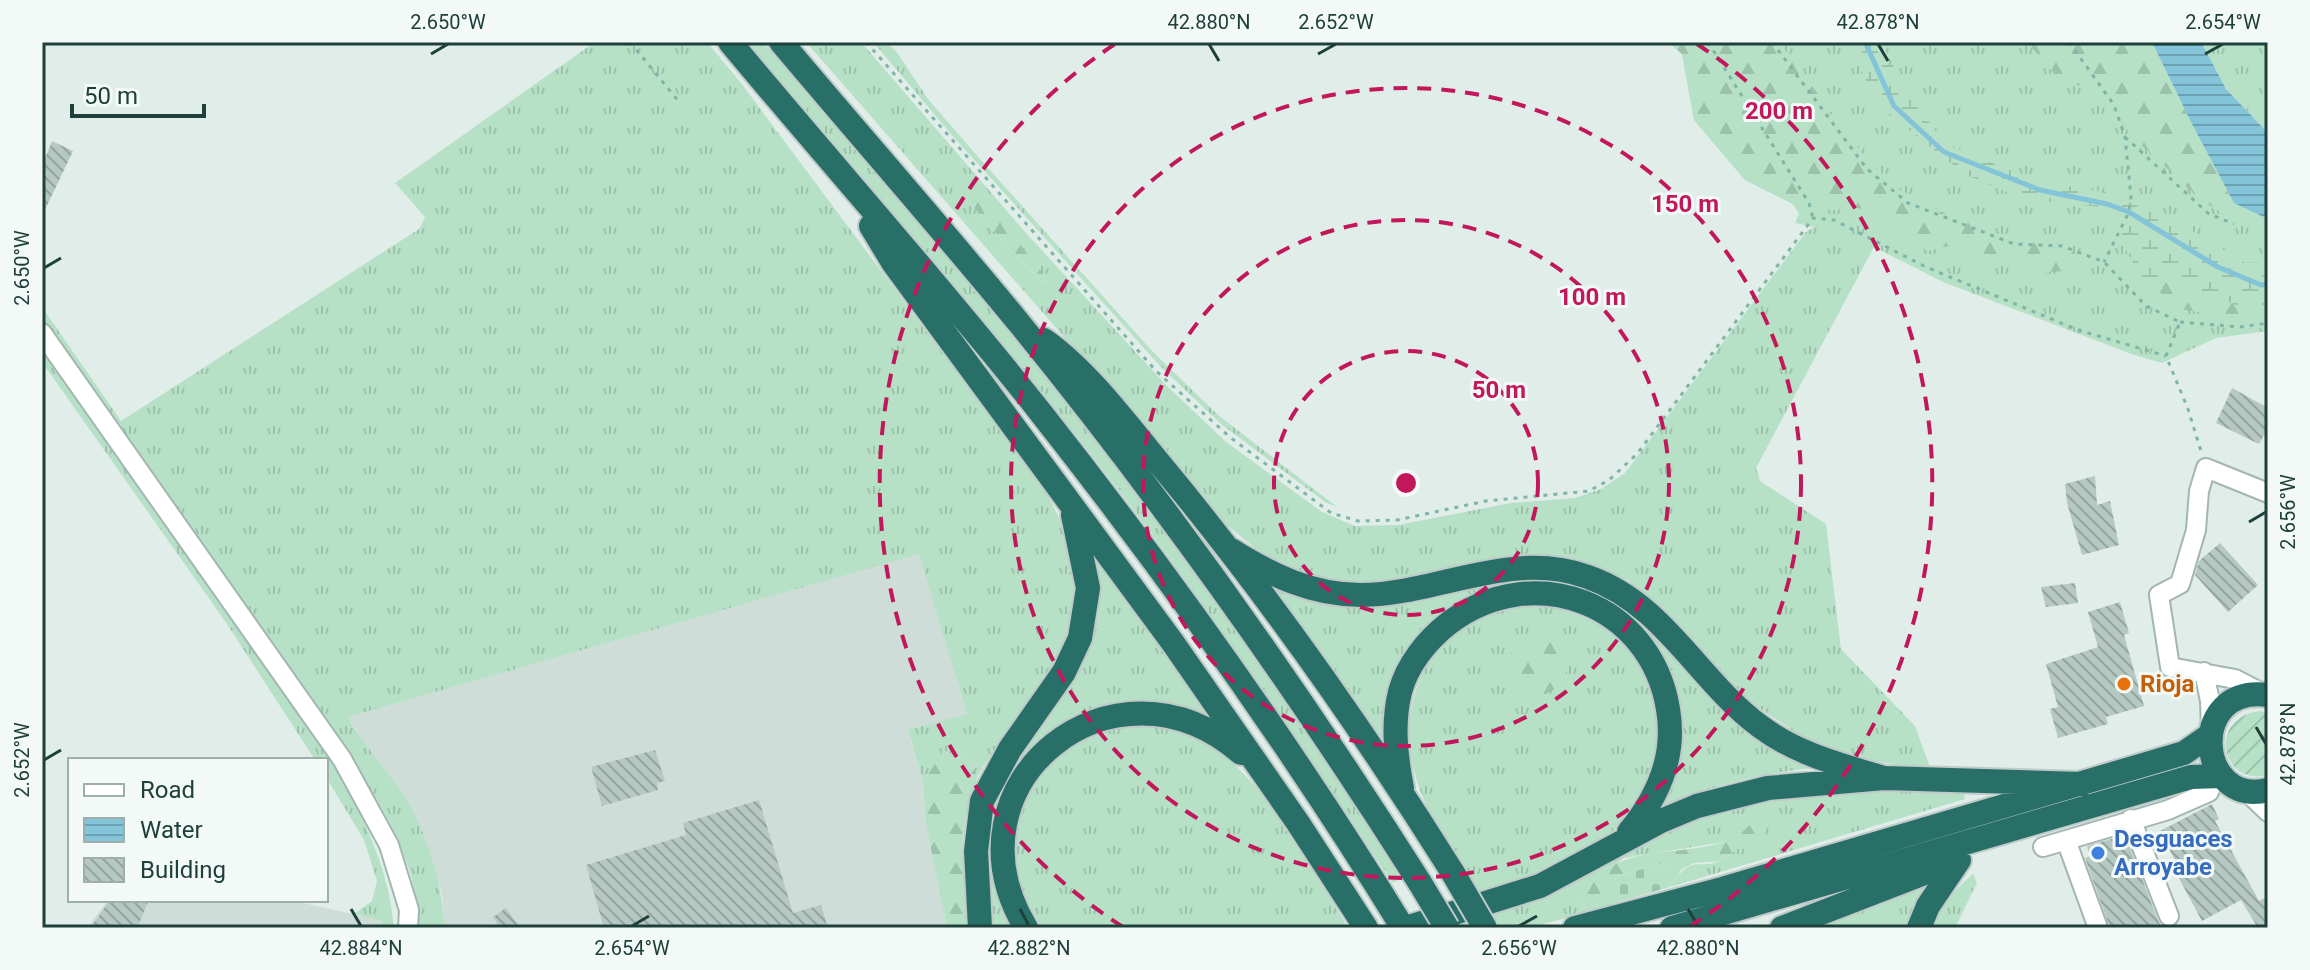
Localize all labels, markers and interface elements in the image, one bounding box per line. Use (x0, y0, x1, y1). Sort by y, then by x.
text: 2.650°W (410, 10, 486, 34)
text: 42.880°N (1167, 10, 1251, 34)
text: 2.652°W (1298, 10, 1374, 34)
text: 42.878°N (1836, 10, 1920, 34)
text: 2.654°W (2185, 10, 2261, 34)
scale bar (72, 68, 204, 118)
text: 50 m (84, 82, 138, 110)
text: 200 m (1745, 97, 1813, 125)
text: 150 m (1651, 190, 1719, 218)
text: 2.650°W (10, 230, 34, 306)
text: 100 m (1558, 283, 1626, 311)
text: 50 m (1472, 376, 1526, 404)
centre of rings (1392, 469, 1420, 497)
text: 2.656°W (2276, 474, 2300, 550)
place label: Rioja (2140, 670, 2195, 698)
marker: Rioja (2115, 675, 2133, 693)
text: 42.878°N (2276, 702, 2300, 786)
text: 2.652°W (10, 722, 34, 798)
legend (68, 758, 328, 902)
text: Road (140, 776, 195, 804)
text: Water (140, 816, 203, 844)
place label: Desguaces Arroyabe (2114, 825, 2233, 881)
marker: Desguaces Arroyabe (2089, 844, 2107, 862)
text: Building (140, 856, 226, 884)
text: 42.884°N (319, 936, 403, 960)
text: 2.654°W (594, 936, 670, 960)
text: 42.882°N (987, 936, 1071, 960)
text: 2.656°W (1481, 936, 1557, 960)
text: 42.880°N (1656, 936, 1740, 960)

